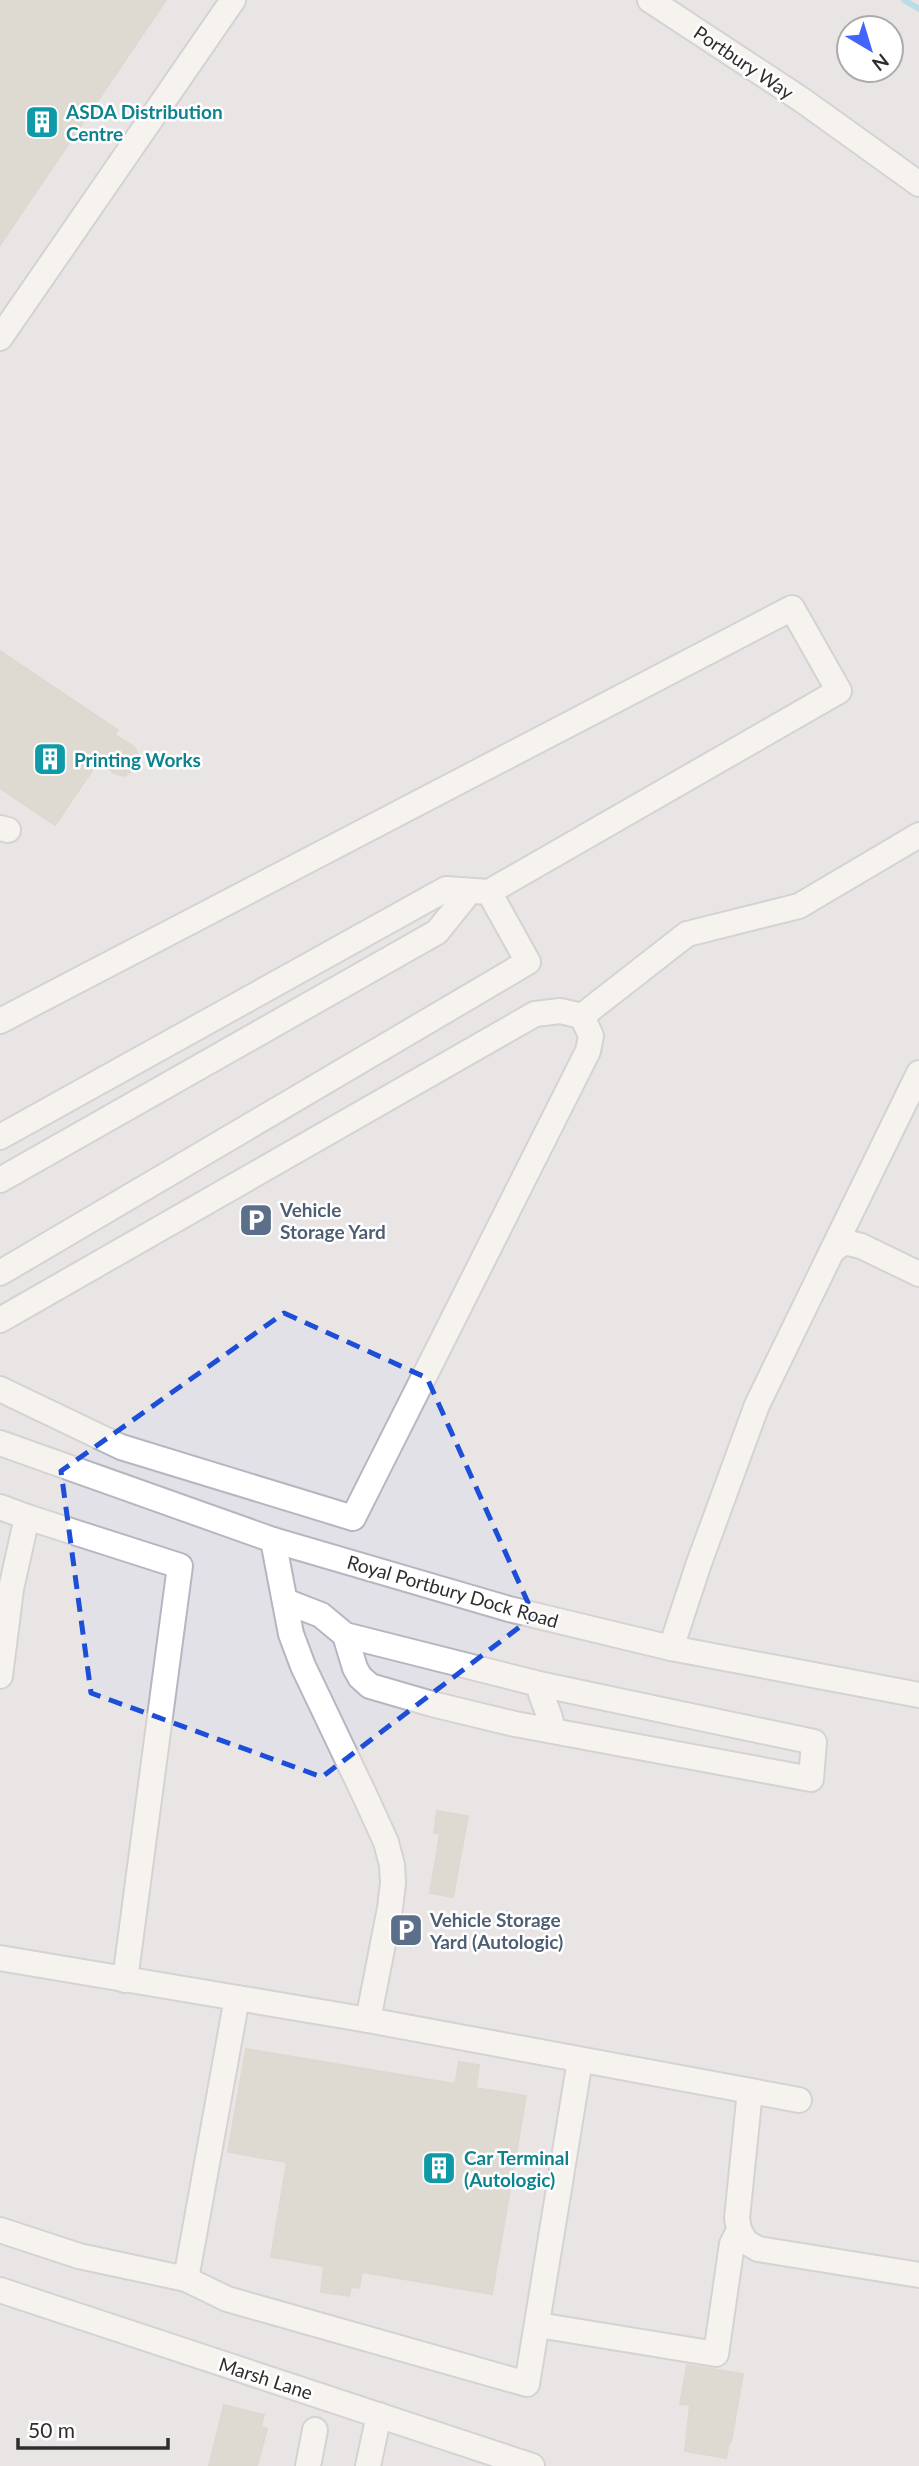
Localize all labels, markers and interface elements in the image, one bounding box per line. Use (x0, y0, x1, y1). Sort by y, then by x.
north arrow (835, 14, 905, 84)
street label: Portbury Way (690, 20, 798, 104)
text: N (868, 49, 894, 76)
place label: ASDA Distribution Centre (65, 100, 223, 145)
building icon: ASDA Distribution Centre (23, 103, 61, 141)
building icon: Printing Works (31, 740, 69, 778)
place label: Printing Works (74, 748, 201, 771)
place label: Vehicle Storage Yard (279, 1198, 386, 1243)
parking icon: Vehicle Storage Yard (237, 1201, 275, 1239)
street label: Royal Portbury Dock Road (345, 1550, 561, 1632)
place label: Vehicle Storage Yard (Autologic) (429, 1908, 563, 1953)
parking icon: Vehicle Storage Yard (Autologic) (387, 1911, 425, 1949)
place label: Car Terminal (Autologic) (464, 2146, 569, 2191)
building icon: Car Terminal (Autologic) (420, 2149, 458, 2187)
street label: Marsh Lane (216, 2352, 316, 2404)
scale bar (18, 2406, 168, 2450)
text: 50 m (28, 2417, 75, 2442)

